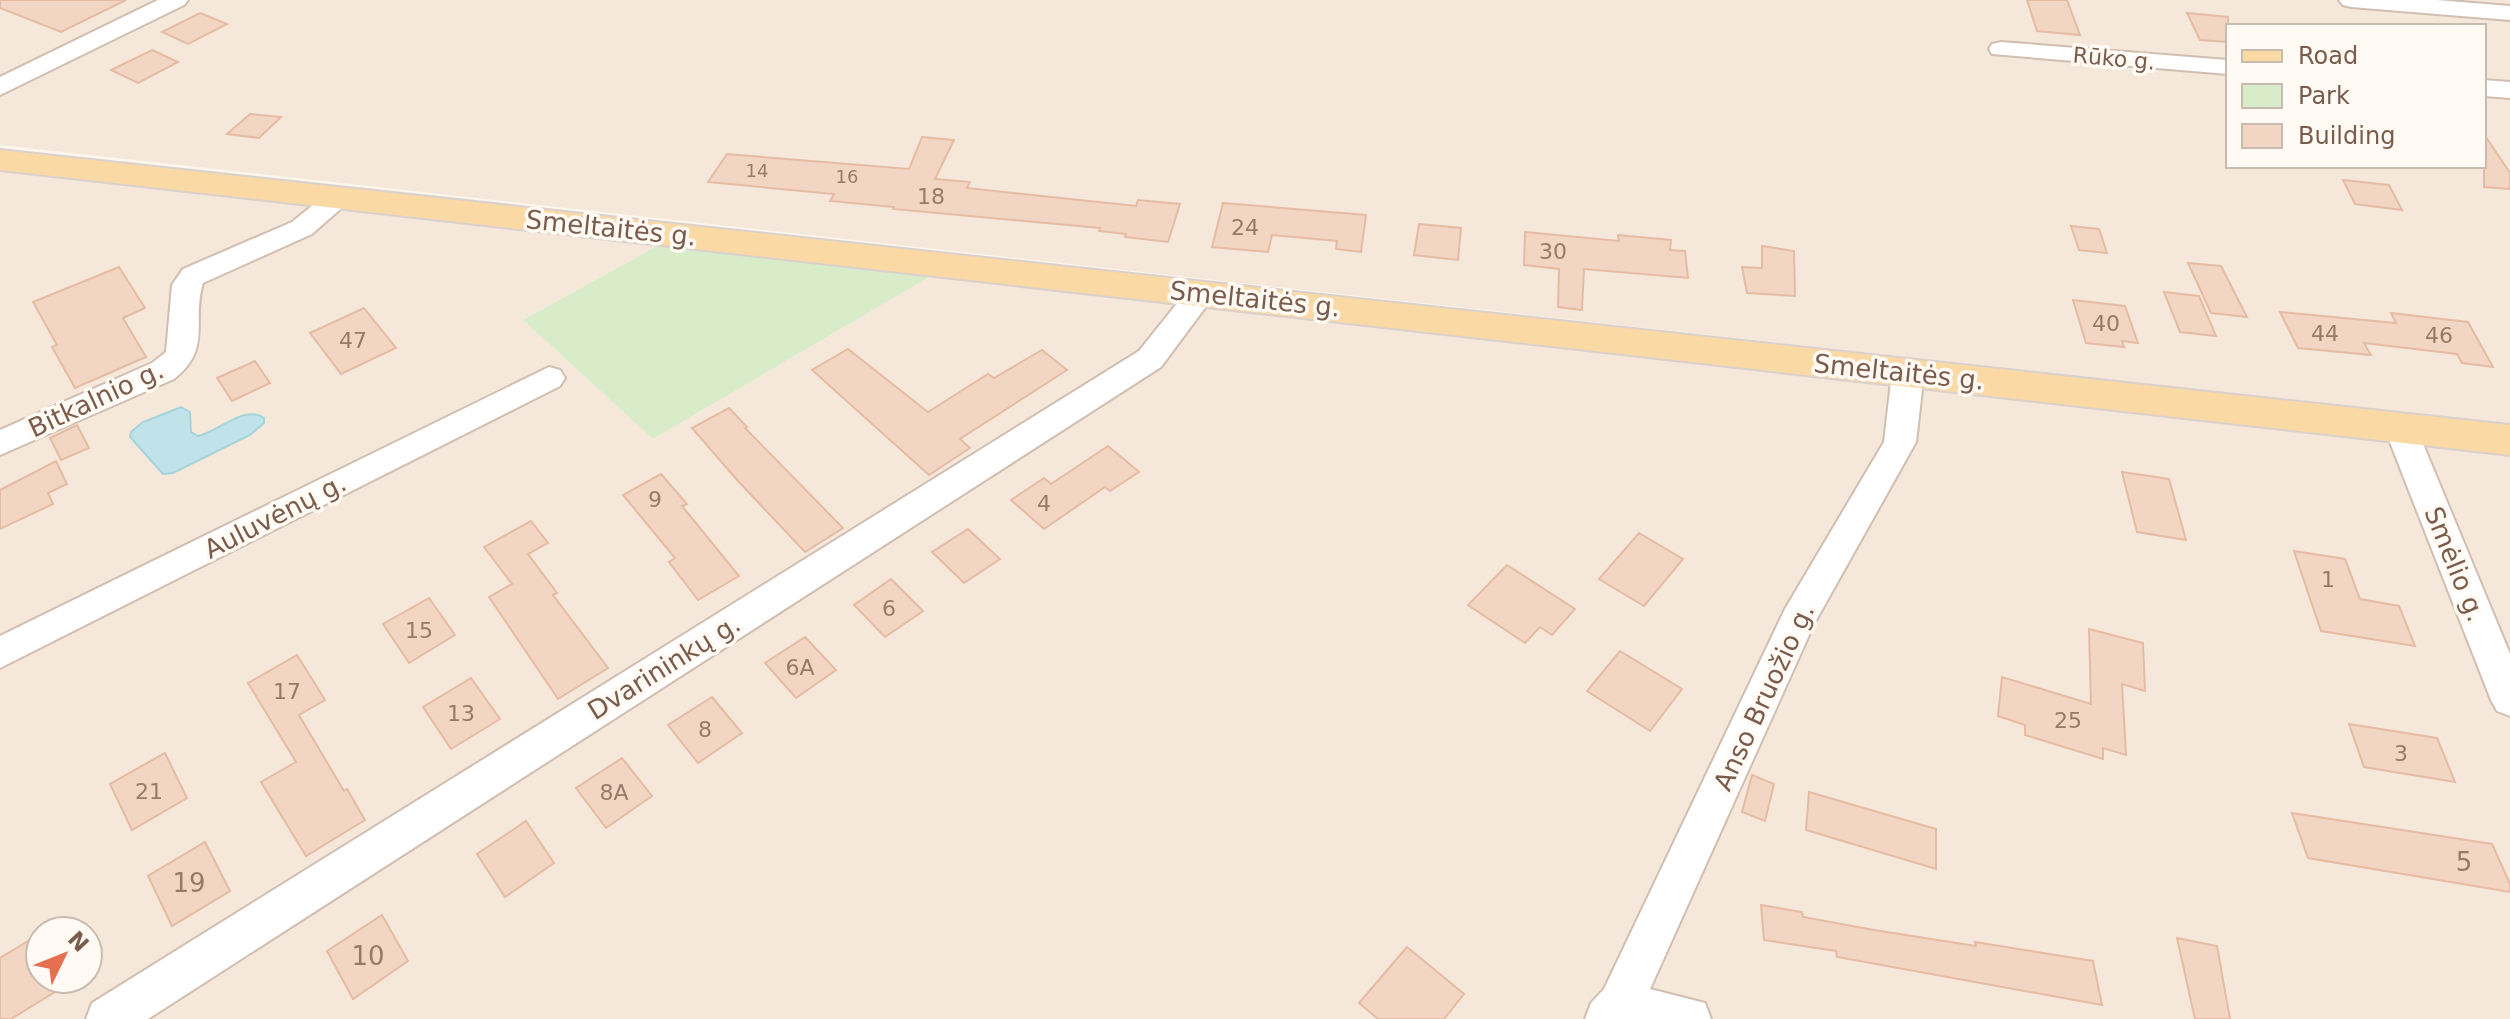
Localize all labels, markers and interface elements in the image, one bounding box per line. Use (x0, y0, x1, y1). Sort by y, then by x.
legend (2226, 24, 2486, 168)
street label: Rūko g. (2072, 42, 2156, 75)
text: Road (2298, 42, 2358, 70)
text: Park (2298, 82, 2350, 110)
text: Building (2298, 122, 2395, 150)
house number: 14 (746, 160, 768, 181)
house number: 16 (836, 166, 858, 187)
house number: 18 (917, 184, 945, 209)
street label: Smeltaitės g. (524, 204, 698, 252)
house number: 24 (1231, 215, 1259, 240)
house number: 30 (1539, 239, 1567, 264)
street label: Smeltaitės g. (1168, 275, 1342, 323)
house number: 40 (2092, 311, 2120, 336)
house number: 44 (2311, 321, 2339, 346)
house number: 46 (2425, 323, 2453, 348)
house number: 47 (339, 328, 367, 353)
street label: Smeltaitės g. (1812, 348, 1986, 396)
street label: Bitkalnio g. (24, 355, 168, 443)
street label: Auluvėnų g. (199, 467, 351, 565)
house number: 9 (648, 487, 662, 512)
house number: 4 (1037, 491, 1051, 516)
street label: Smėlio g. (2418, 502, 2492, 626)
house number: 1 (2321, 567, 2335, 592)
house number: 6 (882, 596, 896, 621)
street label: Anso Bruožio g. (1708, 599, 1820, 795)
street label: Dvarininkų g. (582, 608, 746, 726)
house number: 15 (405, 618, 433, 643)
house number: 6A (785, 655, 815, 680)
house number: 17 (273, 679, 301, 704)
house number: 13 (447, 701, 475, 726)
house number: 25 (2054, 708, 2082, 733)
house number: 8 (698, 717, 712, 742)
house number: 3 (2394, 741, 2408, 766)
house number: 21 (135, 779, 163, 804)
house number: 8A (599, 780, 629, 805)
house number: 5 (2456, 847, 2472, 877)
house number: 19 (172, 868, 206, 898)
north arrow (24, 915, 104, 995)
text: N (63, 926, 94, 957)
house number: 10 (351, 941, 385, 971)

